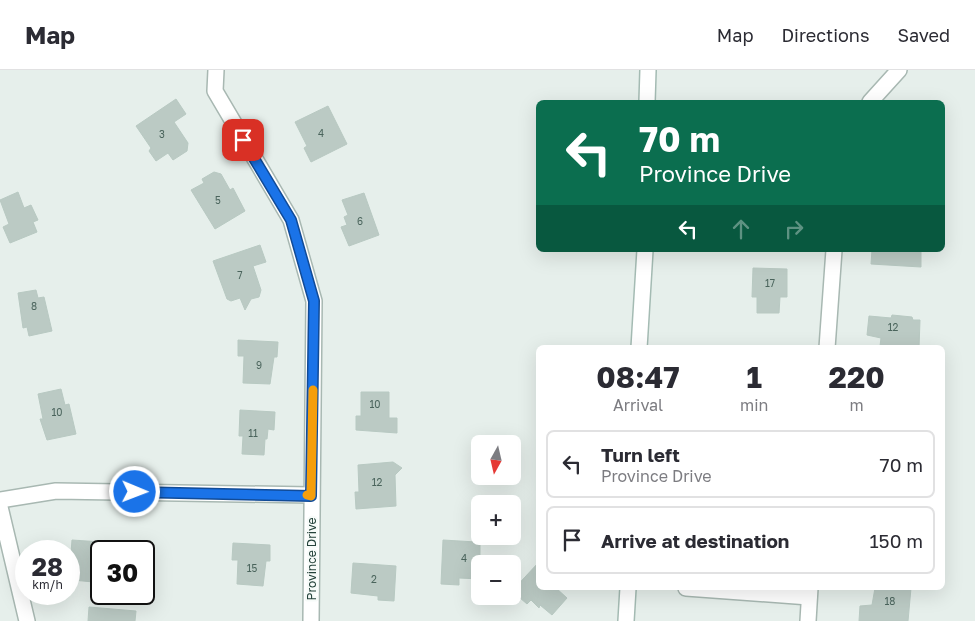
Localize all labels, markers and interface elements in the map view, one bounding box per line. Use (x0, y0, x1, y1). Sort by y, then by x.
text: Map (25, 20, 75, 49)
text: Map (717, 24, 753, 46)
text: Directions (781, 24, 869, 46)
text: Saved (897, 24, 950, 46)
text: 70 m (639, 118, 720, 160)
pin (222, 119, 264, 161)
icon: left (556, 120, 621, 185)
icon: arrive (229, 126, 257, 154)
house number: 4 (318, 127, 324, 139)
house number: 3 (159, 128, 165, 140)
text: Province Drive (639, 160, 791, 187)
house number: 5 (215, 194, 221, 206)
house number: 6 (357, 215, 363, 227)
icon: left (674, 215, 702, 243)
icon: ahead (727, 215, 755, 243)
icon: right (780, 215, 808, 243)
house number: 7 (237, 269, 243, 281)
house number: 17 (765, 277, 775, 289)
house number: 8 (31, 300, 37, 312)
house number: 12 (888, 321, 899, 333)
house number: 9 (256, 359, 262, 371)
text: 08:47 (596, 359, 680, 395)
text: 1 (746, 359, 762, 395)
text: 220 (829, 359, 885, 395)
text: Arrival (613, 395, 663, 415)
text: min (740, 395, 768, 415)
text: m (850, 395, 864, 415)
house number: 10 (369, 398, 381, 410)
house number: 10 (51, 406, 63, 418)
house number: 11 (248, 427, 258, 439)
north arrow (471, 435, 521, 485)
map controls (471, 435, 521, 605)
text: Turn left (601, 443, 680, 466)
icon: left (558, 450, 586, 478)
text: 70 m (880, 453, 923, 476)
position arrow (108, 465, 160, 517)
text: Province Drive (601, 466, 712, 486)
house number: 12 (372, 476, 383, 488)
button: + (471, 495, 521, 545)
street label: Province Drive (304, 517, 319, 600)
icon: arrive (558, 526, 586, 554)
text: Arrive at destination (601, 529, 789, 552)
text: 150 m (869, 529, 923, 552)
speed limit sign: 30 (90, 540, 155, 605)
text: 28 (32, 551, 63, 582)
house number: 4 (461, 552, 467, 564)
button: − (471, 555, 521, 605)
house number: 15 (247, 562, 258, 574)
house number: 2 (371, 573, 377, 585)
text: km/h (32, 577, 63, 592)
house number: 18 (885, 595, 895, 607)

